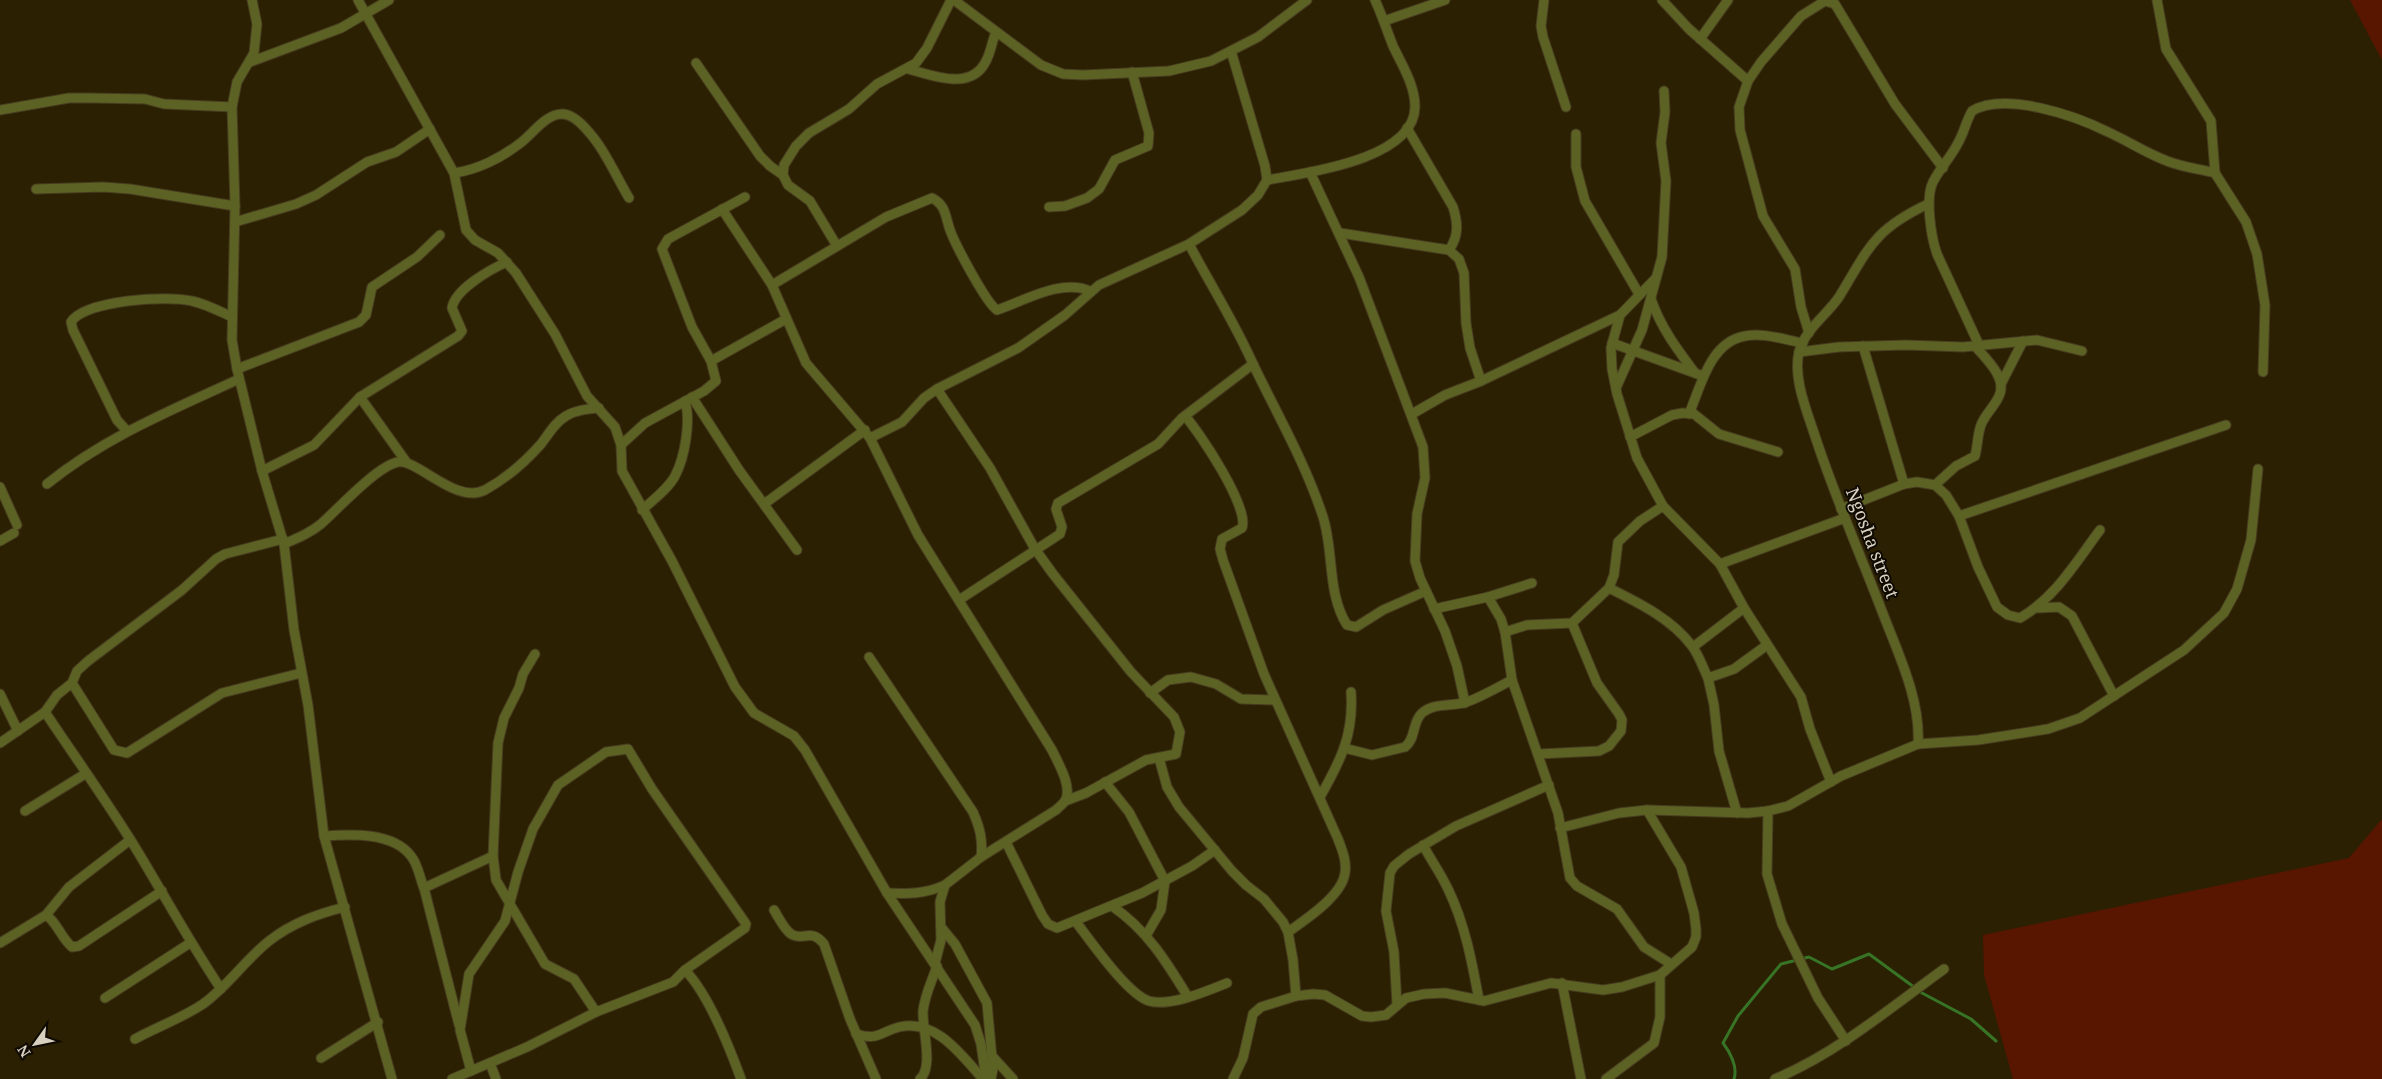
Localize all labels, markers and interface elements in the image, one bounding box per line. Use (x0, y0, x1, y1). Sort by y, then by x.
street label: Ngosha street (1841, 484, 1905, 601)
north arrow (10, 1019, 60, 1069)
text: N (13, 1042, 35, 1061)

